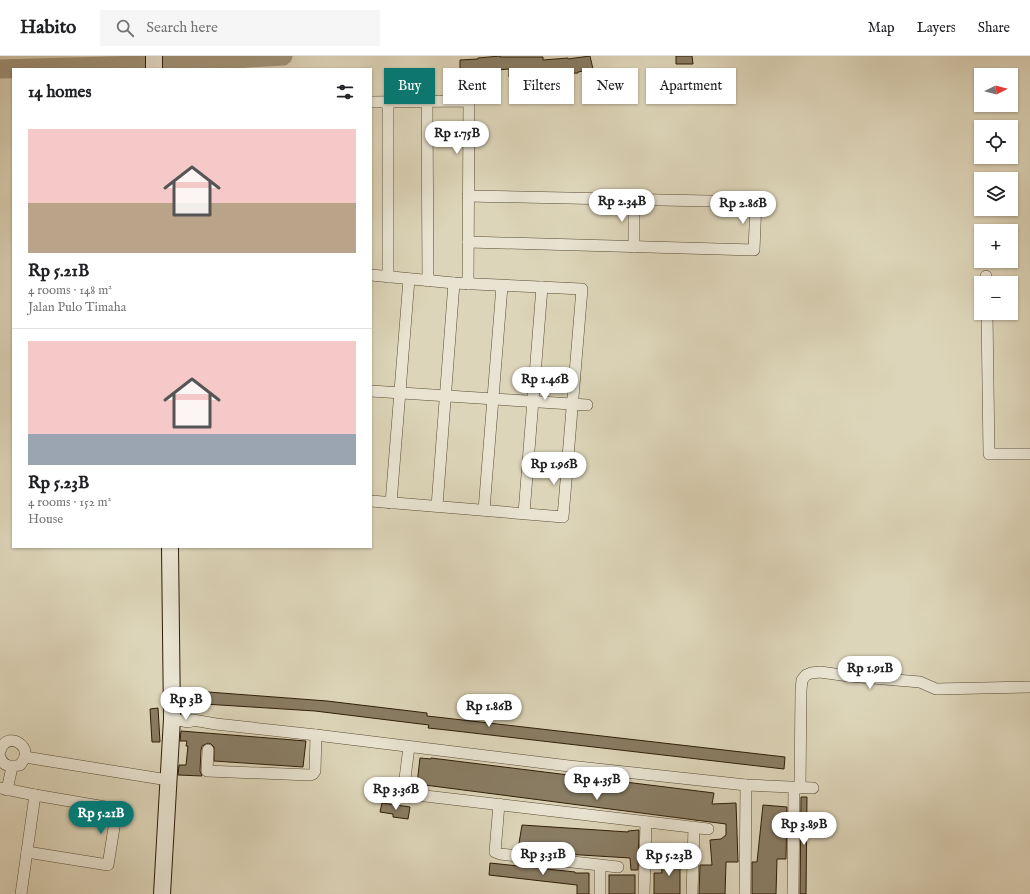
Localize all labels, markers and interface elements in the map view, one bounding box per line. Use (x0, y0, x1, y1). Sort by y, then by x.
search box (100, 10, 380, 46)
text: Habito (20, 16, 76, 40)
icon: search (114, 17, 136, 39)
text: Search here (146, 18, 218, 37)
text: Map (868, 19, 895, 37)
text: Layers (917, 19, 956, 37)
text: Share (978, 19, 1010, 37)
chip: Buy (384, 68, 435, 104)
chip: Rent (443, 68, 501, 104)
chip: Filters (509, 68, 574, 104)
chip: New (582, 68, 638, 104)
chip: Apartment (646, 68, 736, 104)
north arrow (974, 68, 1018, 112)
map controls (974, 68, 1018, 320)
icon: filters (334, 81, 356, 103)
text: 14 homes (28, 82, 91, 103)
button: locate (974, 120, 1018, 164)
pin: Rp 1.75B (416, 121, 498, 155)
text: Rp 1.75B (434, 125, 480, 142)
icon: home (156, 155, 228, 227)
button: layers (974, 172, 1018, 216)
pin: Rp 2.34B (581, 189, 663, 223)
pin: Rp 2.86B (702, 191, 784, 225)
text: Rp 2.34B (598, 193, 646, 210)
text: Rp 2.86B (719, 195, 767, 212)
button: + (974, 224, 1018, 268)
text: Rp 5.21B (28, 261, 89, 282)
button: − (974, 276, 1018, 320)
text: 4 rooms · 148 m² (28, 282, 112, 299)
text: Jalan Pulo Timaha (28, 299, 126, 316)
icon: home (156, 367, 228, 439)
pin: Rp 1.46B (504, 367, 586, 401)
text: Rp 1.46B (521, 371, 569, 388)
pin: Rp 1.96B (513, 452, 595, 486)
text: Rp 1.96B (530, 456, 578, 473)
text: Rp 5.23B (28, 473, 89, 494)
text: 4 rooms · 152 m² (28, 494, 111, 511)
text: House (28, 511, 63, 528)
pin: Rp 1.91B (829, 656, 911, 690)
text: Rp 1.91B (847, 660, 893, 677)
pin: Rp 3B (158, 687, 214, 721)
text: Rp 3B (169, 691, 203, 708)
pin: Rp 1.86B (448, 694, 530, 728)
text: Rp 1.86B (466, 698, 512, 715)
pin: Rp 4.35B (556, 767, 638, 801)
text: Rp 4.35B (573, 771, 621, 788)
pin: Rp 3.36B (355, 777, 437, 811)
text: Rp 3.36B (373, 781, 419, 798)
pin: Rp 5.21B (60, 801, 142, 835)
text: Rp 5.21B (78, 805, 124, 822)
pin: Rp 3.89B (763, 812, 845, 846)
text: Rp 3.89B (781, 816, 827, 833)
pin: Rp 3.31B (502, 842, 584, 876)
pin: Rp 5.23B (628, 843, 710, 877)
text: Rp 3.31B (520, 846, 566, 863)
text: Rp 5.23B (646, 847, 692, 864)

